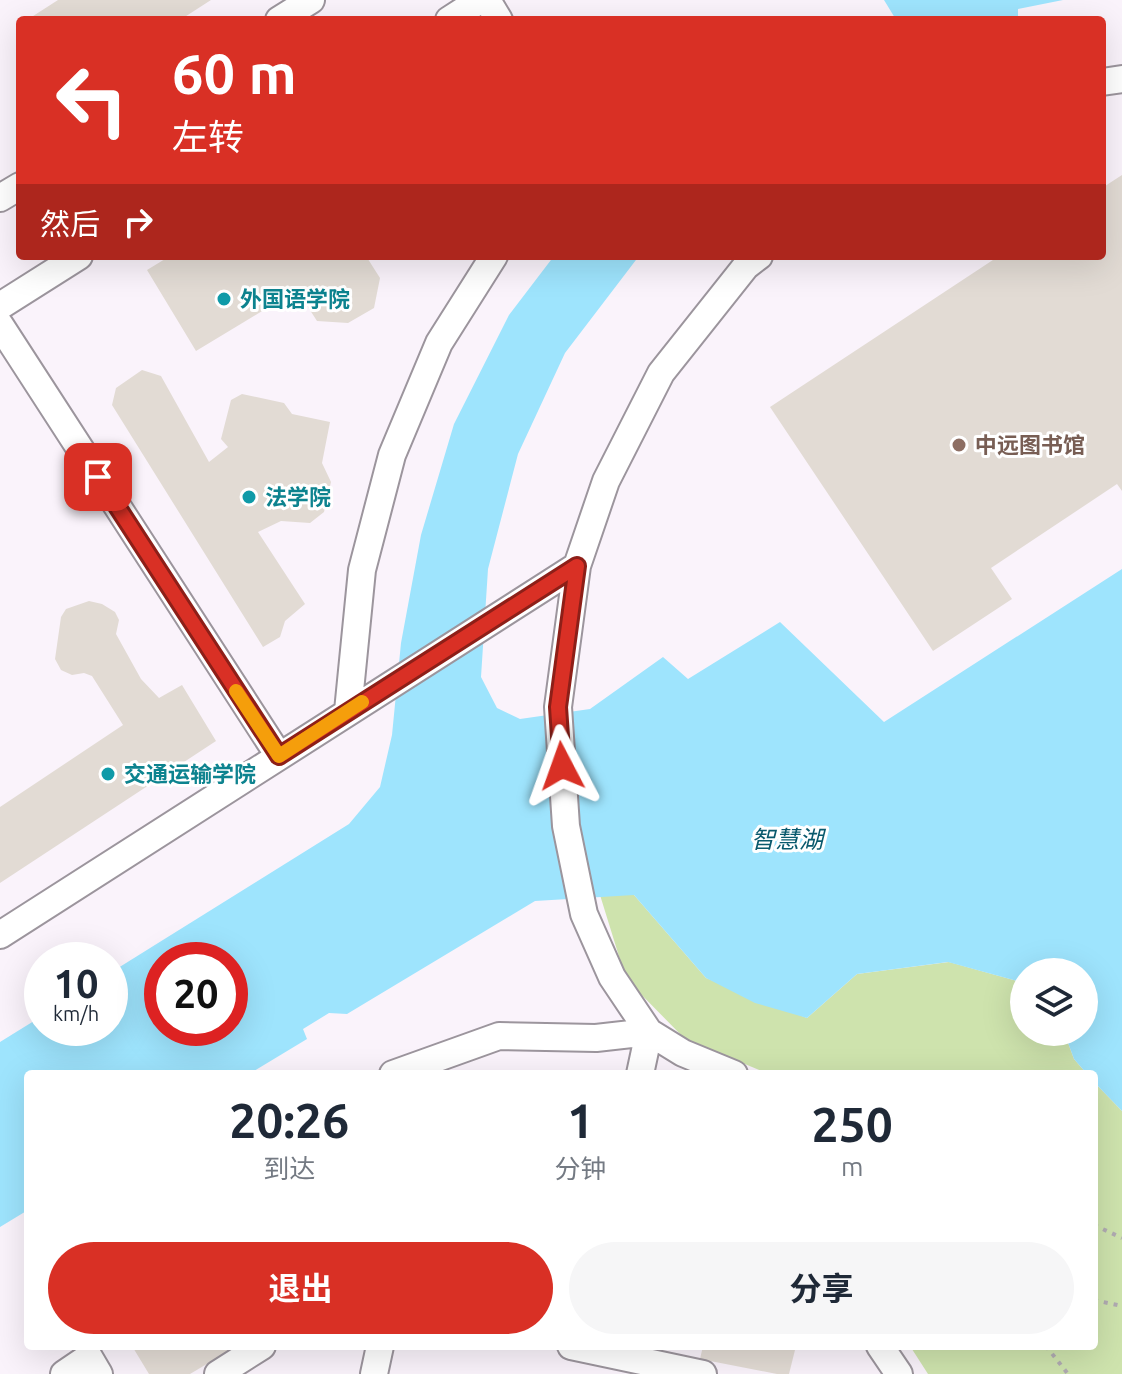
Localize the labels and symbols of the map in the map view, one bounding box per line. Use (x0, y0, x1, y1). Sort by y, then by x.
place label: 外国语学院 (240, 286, 350, 311)
marker: 外国语学院 (215, 290, 233, 308)
place label: 中远图书馆 (975, 432, 1085, 457)
marker: 中远图书馆 (950, 436, 968, 454)
pin (64, 443, 132, 511)
place label: 法学院 (265, 484, 331, 509)
marker: 法学院 (240, 488, 258, 506)
position arrow (520, 724, 604, 808)
place label: 交通运输学院 (124, 761, 256, 786)
marker: 交通运输学院 (99, 765, 117, 783)
water label: 智慧湖 (751, 826, 827, 853)
speed limit sign: 20 (144, 942, 248, 1046)

